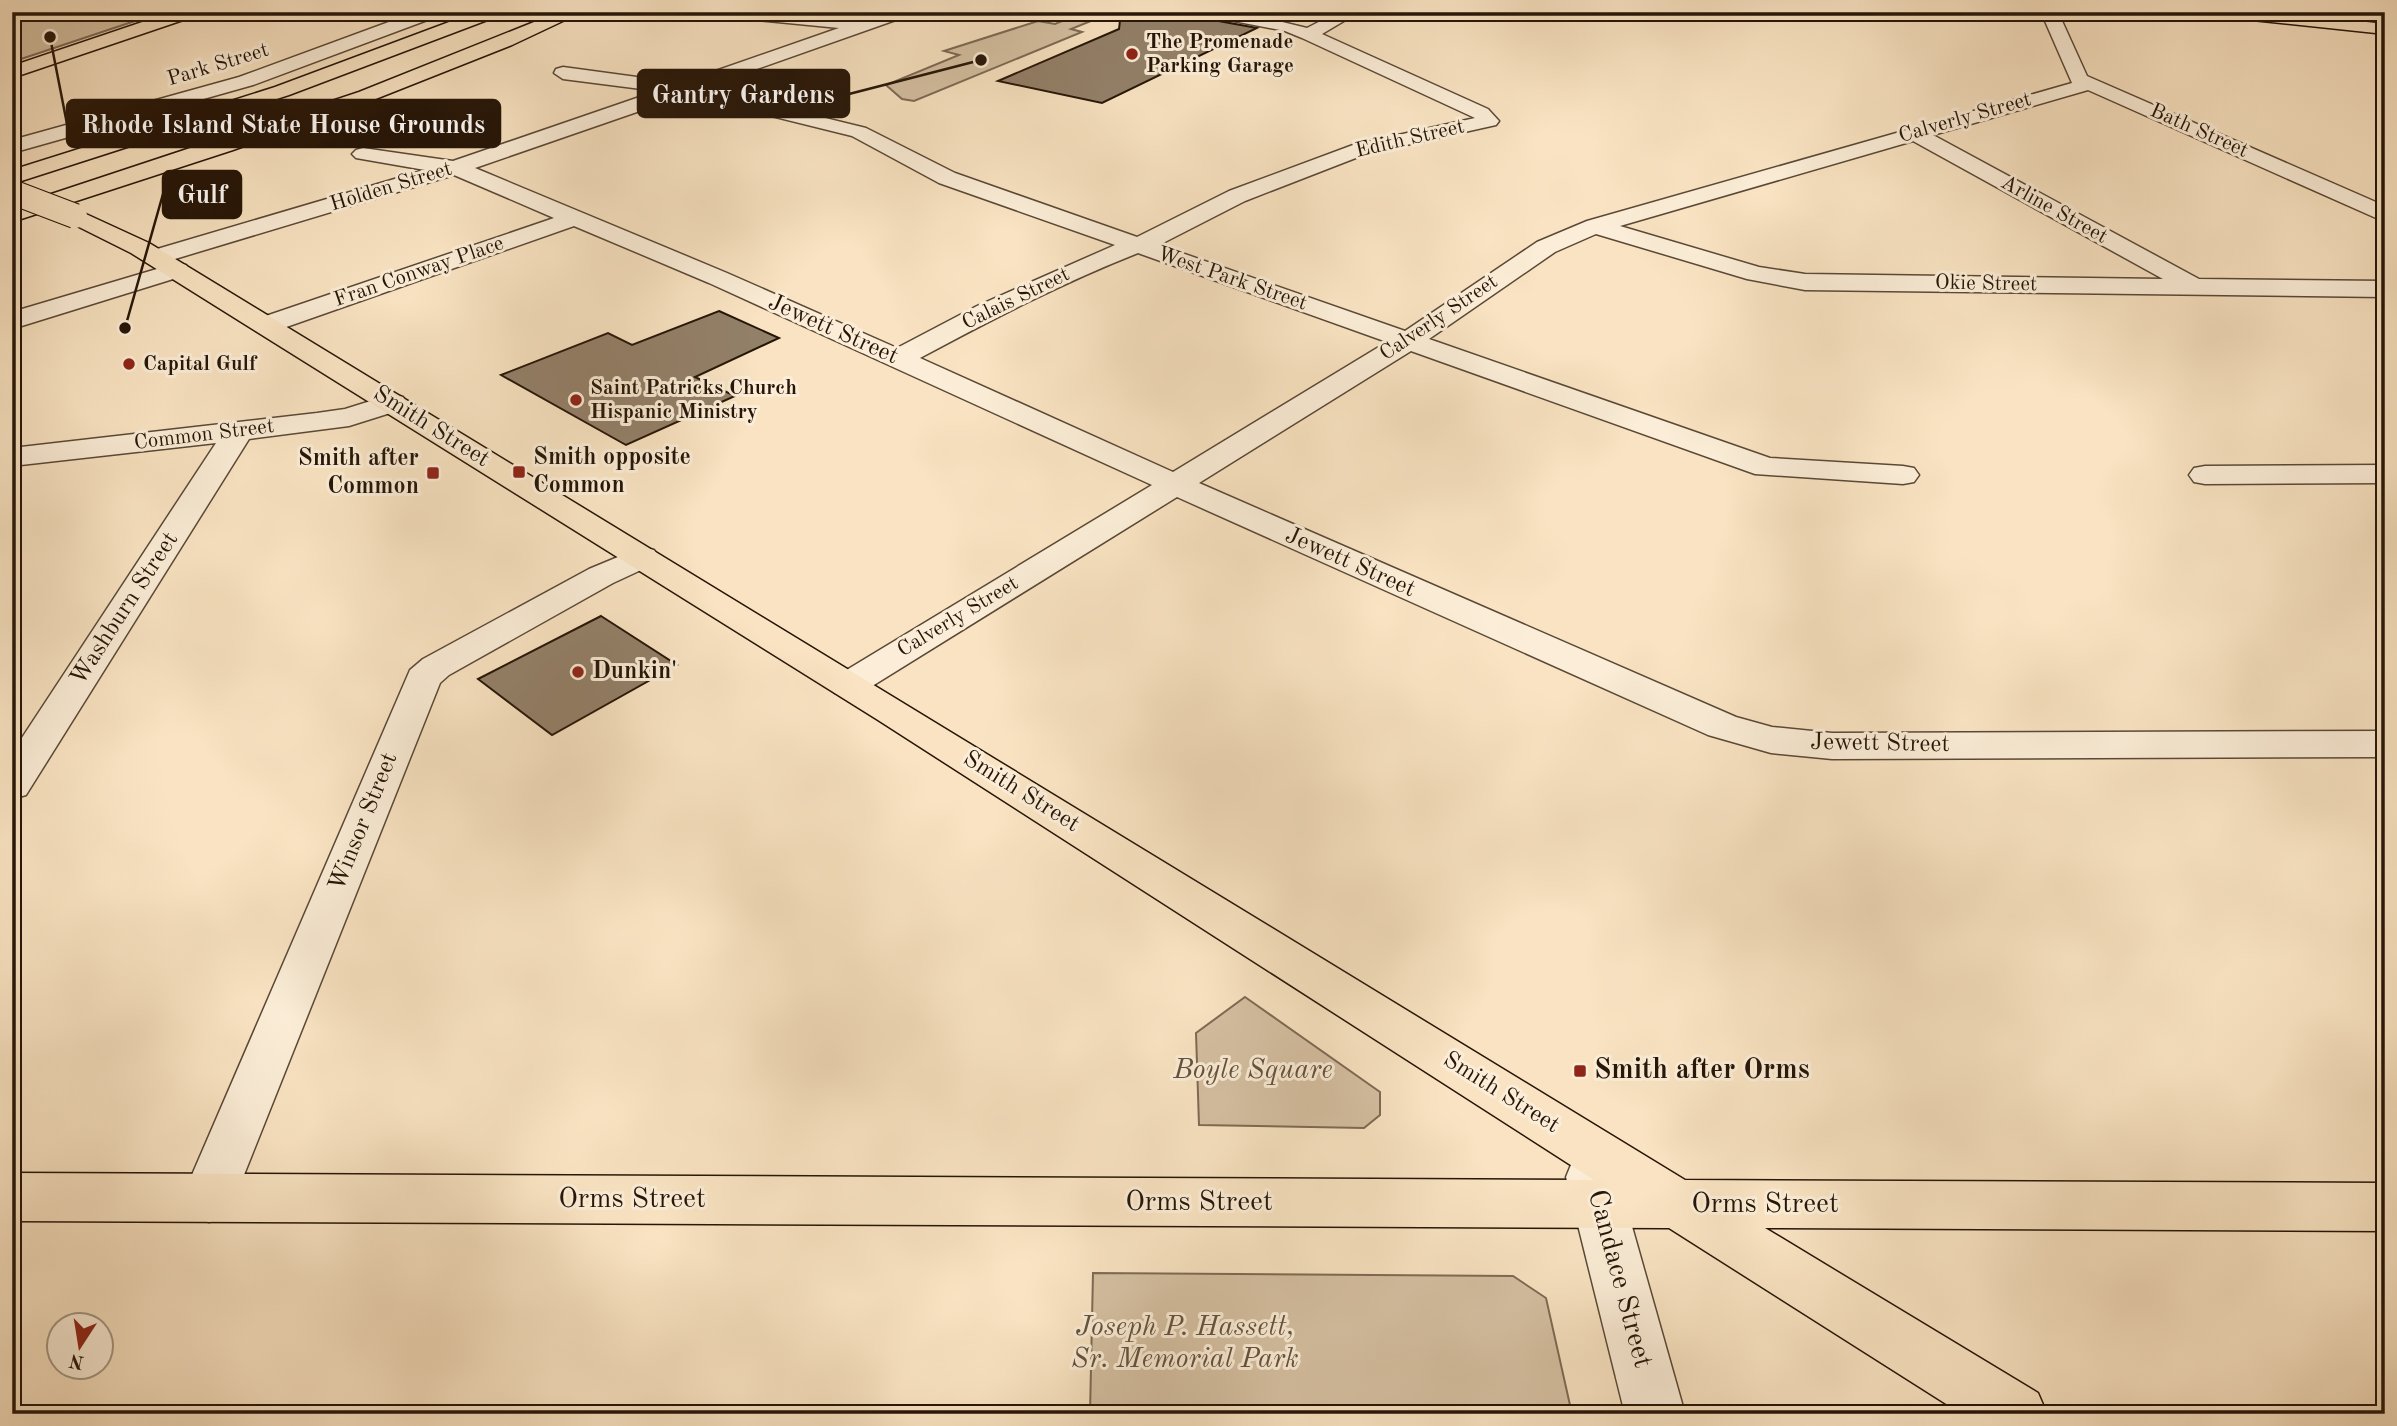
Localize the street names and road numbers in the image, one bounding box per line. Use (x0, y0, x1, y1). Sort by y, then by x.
street label: Park Street (165, 40, 271, 90)
street label: Calverly Street (1896, 89, 2034, 147)
street label: Bath Street (2147, 100, 2251, 162)
street label: Edith Street (1353, 116, 1467, 162)
street label: Holden Street (328, 159, 454, 215)
street label: Arline Street (1997, 172, 2111, 248)
street label: Fran Conway Place (331, 233, 507, 311)
street label: West Park Street (1154, 243, 1310, 315)
street label: Calais Street (959, 264, 1073, 334)
street label: Calverly Street (1376, 271, 1502, 365)
street label: Okie Street (1935, 273, 2037, 295)
street label: Jewett Street (764, 291, 902, 369)
street label: Smith Street (369, 382, 493, 472)
street label: Common Street (133, 416, 275, 454)
street label: Jewett Street (1281, 524, 1419, 602)
street label: Washburn Street (67, 528, 183, 690)
street label: Calverly Street (894, 573, 1022, 661)
street label: Jewett Street (1810, 731, 1950, 757)
street label: Smith Street (959, 747, 1083, 837)
street label: Winsor Street (325, 750, 403, 894)
street label: Smith Street (1439, 1048, 1563, 1138)
street label: Orms Street (558, 1186, 706, 1214)
street label: Candace Street (1582, 1187, 1656, 1371)
street label: Orms Street (1125, 1189, 1273, 1217)
street label: Orms Street (1691, 1191, 1839, 1219)

